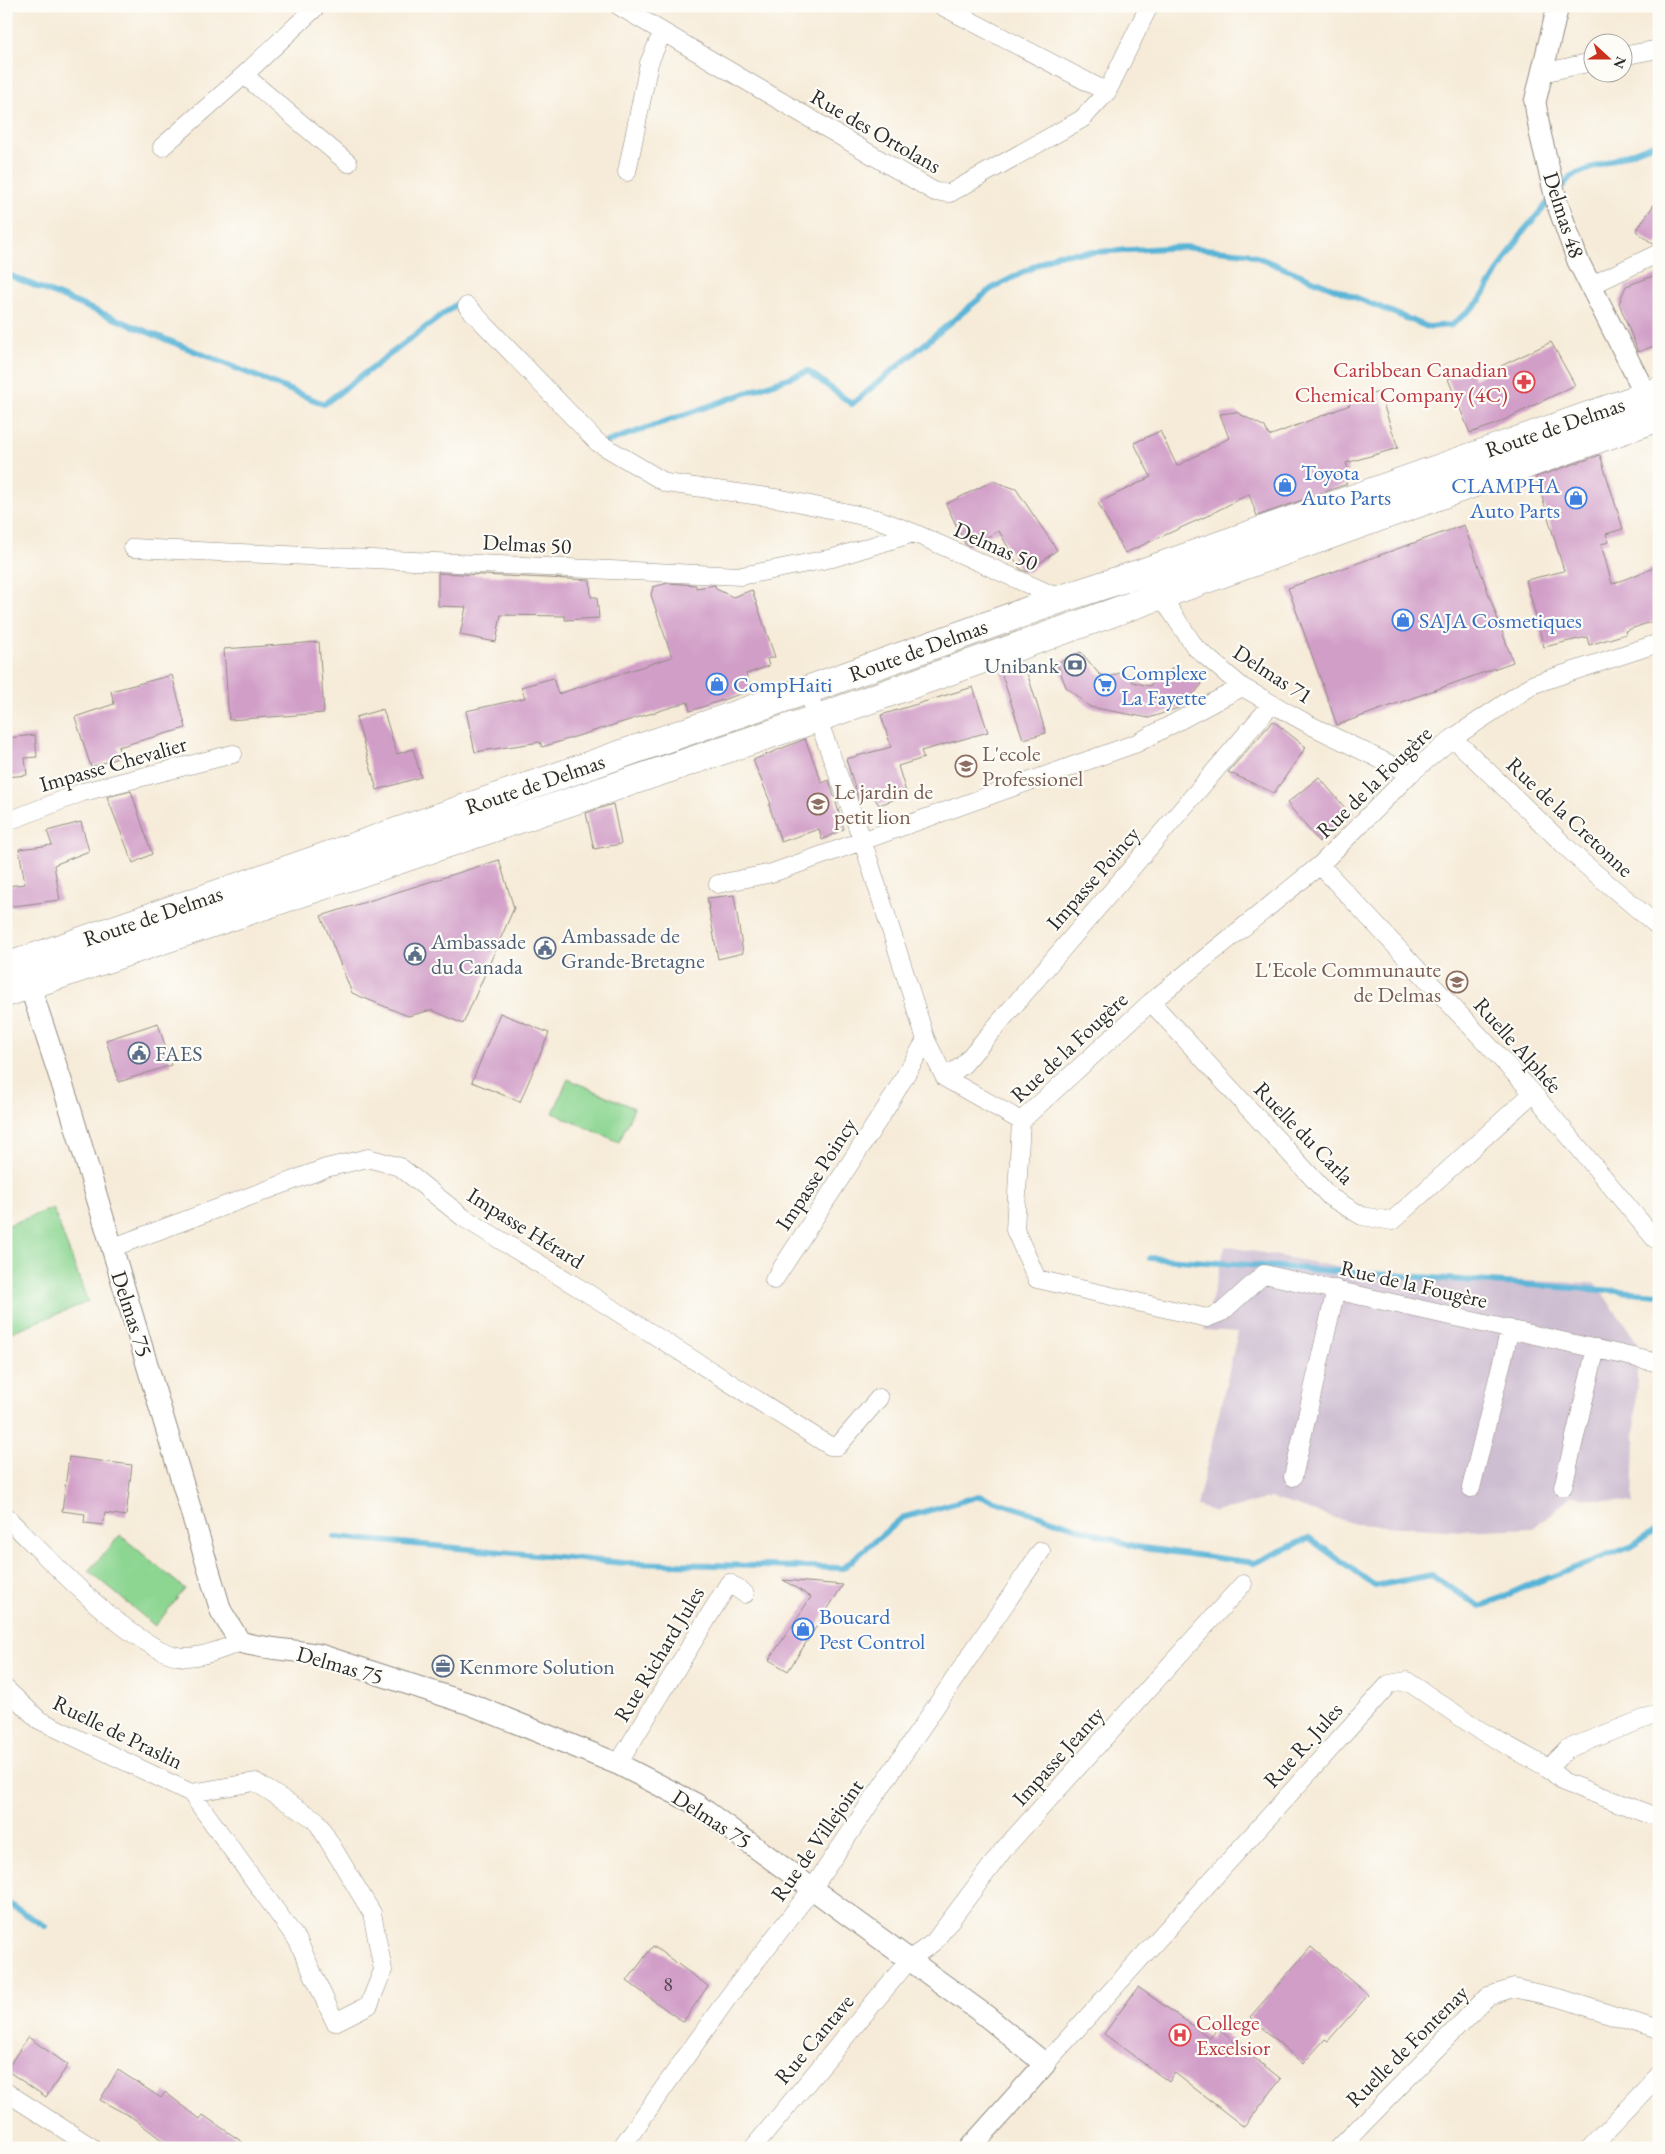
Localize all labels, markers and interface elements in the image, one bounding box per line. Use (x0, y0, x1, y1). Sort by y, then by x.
north arrow (1582, 32, 1632, 82)
text: N (1609, 54, 1631, 72)
street label: Rue des Ortolans (806, 82, 946, 180)
street label: Delmas 48 (1536, 168, 1592, 262)
place label: Caribbean Canadian Chemical Company (4C) (1295, 355, 1508, 409)
pharmacy icon: Caribbean Canadian Chemical Company (4C) (1512, 370, 1536, 394)
street label: Route de Delmas (1481, 390, 1629, 464)
place label: Toyota Auto Parts (1300, 458, 1391, 512)
place label: CLAMPHA Auto Parts (1451, 471, 1561, 525)
shop icon: Toyota Auto Parts (1273, 473, 1297, 497)
shop icon: CLAMPHA Auto Parts (1564, 486, 1588, 510)
street label: Delmas 50 (949, 515, 1043, 578)
street label: Delmas 50 (482, 527, 573, 561)
place label: SAJA Cosmetiques (1419, 606, 1582, 635)
shop icon: SAJA Cosmetiques (1391, 608, 1415, 632)
street label: Route de Delmas (845, 611, 991, 689)
street label: Delmas 71 (1228, 638, 1318, 710)
place label: Unibank (984, 651, 1060, 680)
bank icon: Unibank (1063, 653, 1087, 677)
place label: Complexe La Fayette (1121, 658, 1207, 712)
place label: CompHaiti (733, 670, 832, 699)
shop icon: CompHaiti (705, 672, 729, 696)
supermarket icon: Complexe La Fayette (1093, 673, 1117, 697)
street label: Rue de la Fougère (1310, 719, 1438, 845)
street label: Impasse Chevalier (36, 729, 191, 799)
place label: L'ecole Professionel (982, 739, 1083, 793)
street label: Route de Delmas (461, 747, 609, 821)
street label: Rue de la Cretonne (1500, 750, 1640, 884)
school or university icon: L'ecole Professionel (954, 754, 978, 778)
place label: Le jardin de petit lion (834, 777, 934, 831)
school or university icon: Le jardin de petit lion (806, 792, 830, 816)
street label: Impasse Poincy (1040, 820, 1146, 936)
street label: Route de Delmas (79, 879, 227, 953)
place label: Ambassade de Grande-Bretagne (560, 921, 705, 975)
place label: Ambassade du Canada (430, 927, 526, 981)
public building icon: Ambassade de Grande-Bretagne (533, 936, 557, 960)
public building icon: Ambassade du Canada (403, 942, 427, 966)
place label: L'Ecole Communaute de Delmas (1255, 955, 1441, 1009)
school or university icon: L'Ecole Communaute de Delmas (1445, 970, 1469, 994)
street label: Rue de la Fougère (1004, 985, 1134, 1109)
street label: Ruelle Alphée (1467, 991, 1569, 1099)
place label: FAES (155, 1039, 202, 1068)
public building icon: FAES (127, 1041, 151, 1065)
street label: Ruelle du Carla (1248, 1075, 1361, 1191)
street label: Impasse Poincy (769, 1112, 863, 1236)
street label: Impasse Hérard (462, 1181, 591, 1276)
street label: Rue de la Fougère (1338, 1253, 1491, 1315)
street label: Delmas 75 (104, 1267, 160, 1361)
street label: Rue Richard Jules (607, 1581, 711, 1727)
place label: Boucard Pest Control (819, 1602, 925, 1656)
shop icon: Boucard Pest Control (791, 1617, 815, 1641)
street label: Delmas 75 (293, 1639, 387, 1691)
place label: Kenmore Solution (459, 1652, 615, 1681)
office icon: Kenmore Solution (431, 1654, 455, 1678)
street label: Ruelle de Praslin (48, 1688, 188, 1776)
street label: Rue R. Jules (1257, 1696, 1349, 1794)
street label: Impasse Jeanty (1006, 1700, 1111, 1812)
street label: Rue de Villejoint (764, 1773, 870, 1907)
street label: Delmas 75 (667, 1783, 757, 1855)
house number: 8 (663, 1971, 673, 1997)
street label: Ruelle de Fontenay (1339, 1978, 1475, 2114)
street label: Rue Cantave (768, 1988, 860, 2090)
place label: College Excelsior (1196, 2008, 1271, 2062)
hospital icon: College Excelsior (1168, 2023, 1192, 2047)

